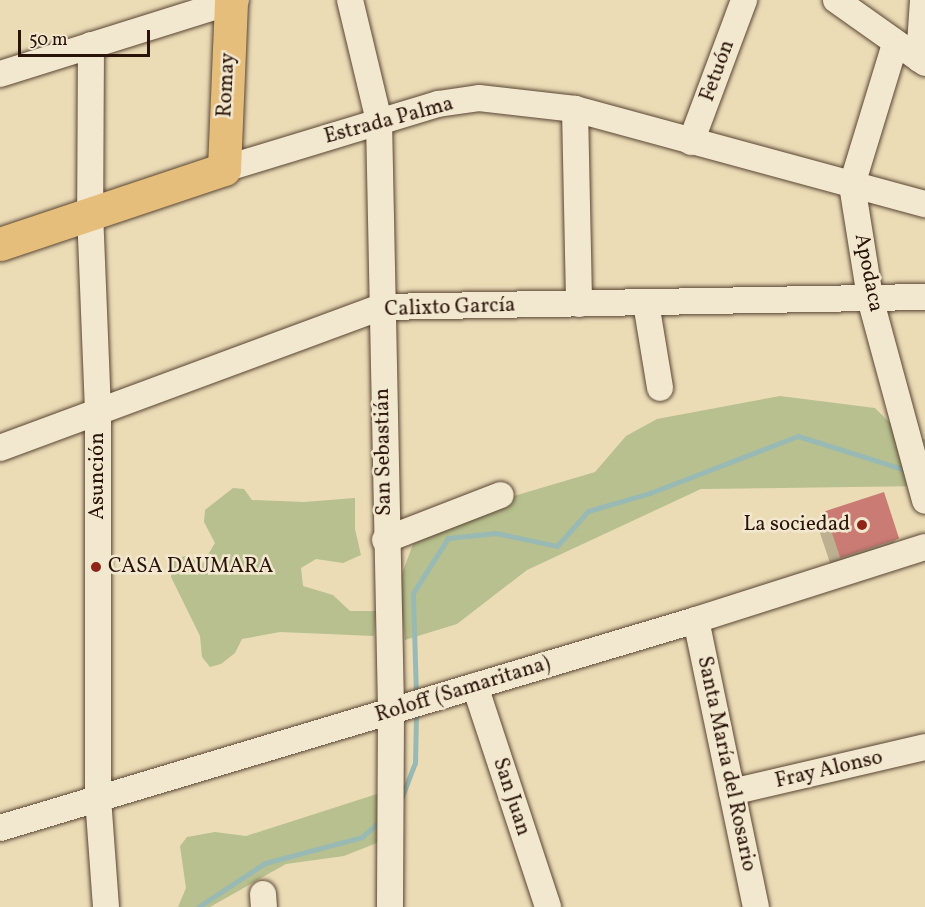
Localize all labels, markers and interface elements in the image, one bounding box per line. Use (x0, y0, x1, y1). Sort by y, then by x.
scale bar (21, 18, 153, 56)
text: 50 m (29, 28, 68, 53)
street label: Fetuón (695, 37, 741, 105)
street label: Romay (213, 52, 241, 118)
street label: Estrada Palma (322, 92, 456, 150)
street label: Apodaca (848, 232, 888, 314)
street label: Calixto García (384, 293, 516, 323)
street label: San Sebastián (370, 388, 398, 516)
street label: Asunción (85, 432, 111, 520)
place label: La sociedad (744, 512, 850, 538)
marker: La sociedad (855, 518, 869, 532)
place label: CASA DAUMARA (108, 554, 273, 580)
marker: CASA DAUMARA (89, 560, 103, 574)
street label: Roloff (Samaritana) (373, 652, 553, 728)
street label: Santa María del Rosario (691, 654, 761, 874)
street label: Fray Alonso (772, 745, 886, 795)
street label: San Juan (487, 755, 535, 839)

